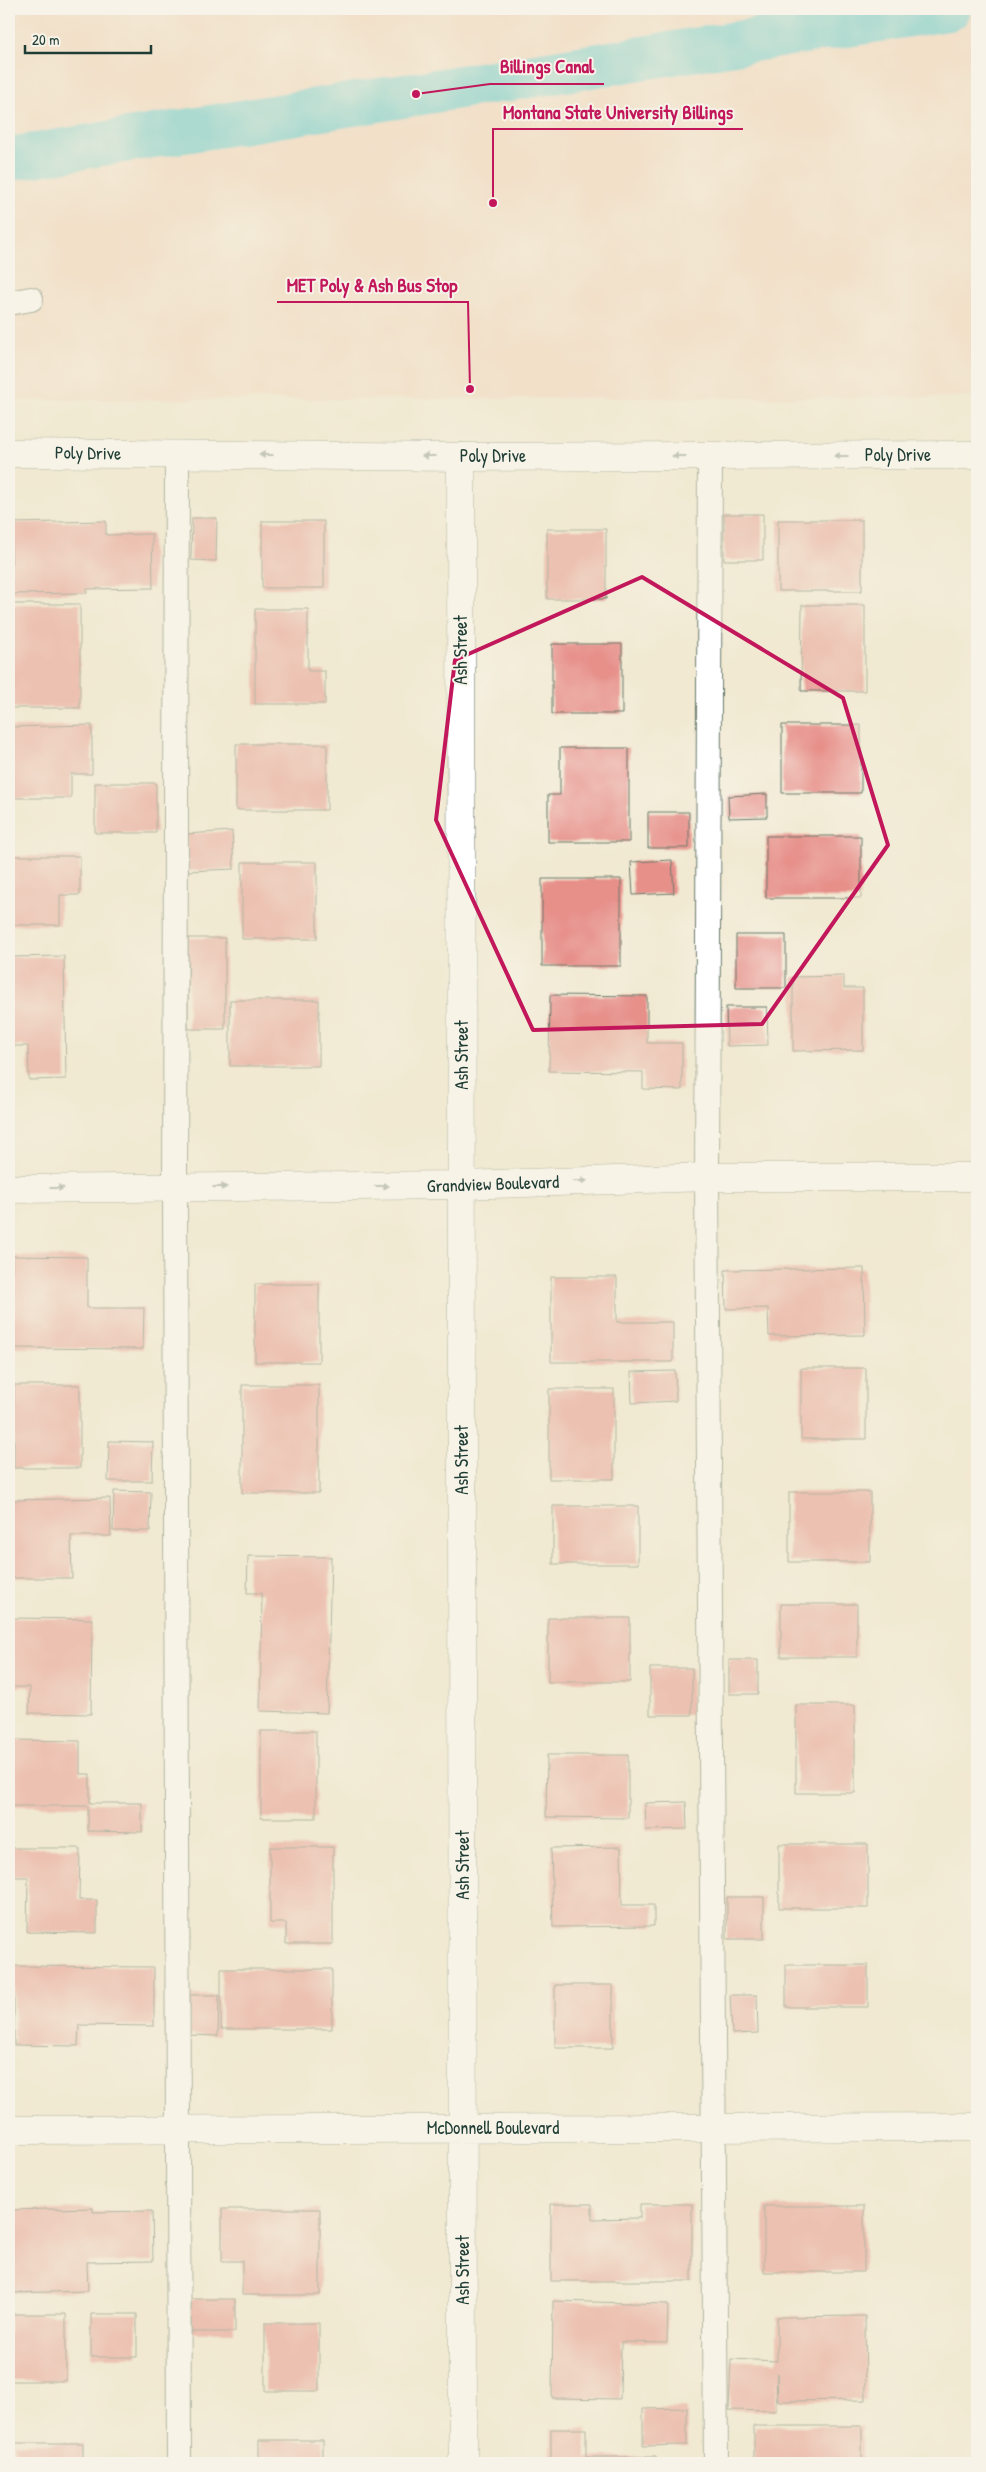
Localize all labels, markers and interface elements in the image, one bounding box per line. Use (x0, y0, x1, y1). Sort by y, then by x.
scale bar (25, 22, 151, 54)
text: 20 m (32, 29, 59, 50)
callout: Billings Canal (490, 50, 604, 84)
text: Billings Canal (500, 53, 595, 80)
callout: Montana State University Billings (493, 95, 743, 129)
text: Montana State University Billings (503, 99, 734, 126)
callout: MET Poly & Ash Bus Stop (277, 268, 468, 302)
text: MET Poly & Ash Bus Stop (287, 272, 458, 299)
street label: Poly Drive (55, 439, 121, 466)
street label: Poly Drive (865, 442, 931, 467)
street label: Poly Drive (460, 443, 526, 468)
one-way arrow (258, 451, 274, 459)
one-way arrow (420, 452, 436, 460)
one-way arrow (670, 452, 686, 460)
one-way arrow (833, 452, 849, 460)
street label: Ash Street (448, 615, 473, 685)
street label: Ash Street (449, 1020, 474, 1090)
street label: Grandview Boulevard (426, 1169, 560, 1198)
one-way arrow (572, 1177, 588, 1185)
one-way arrow (375, 1182, 391, 1190)
one-way arrow (212, 1183, 228, 1191)
one-way arrow (50, 1184, 66, 1192)
street label: Ash Street (449, 1425, 474, 1495)
street label: Ash Street (450, 1830, 475, 1900)
street label: McDonnell Boulevard (427, 2115, 559, 2140)
street label: Ash Street (450, 2235, 475, 2305)

